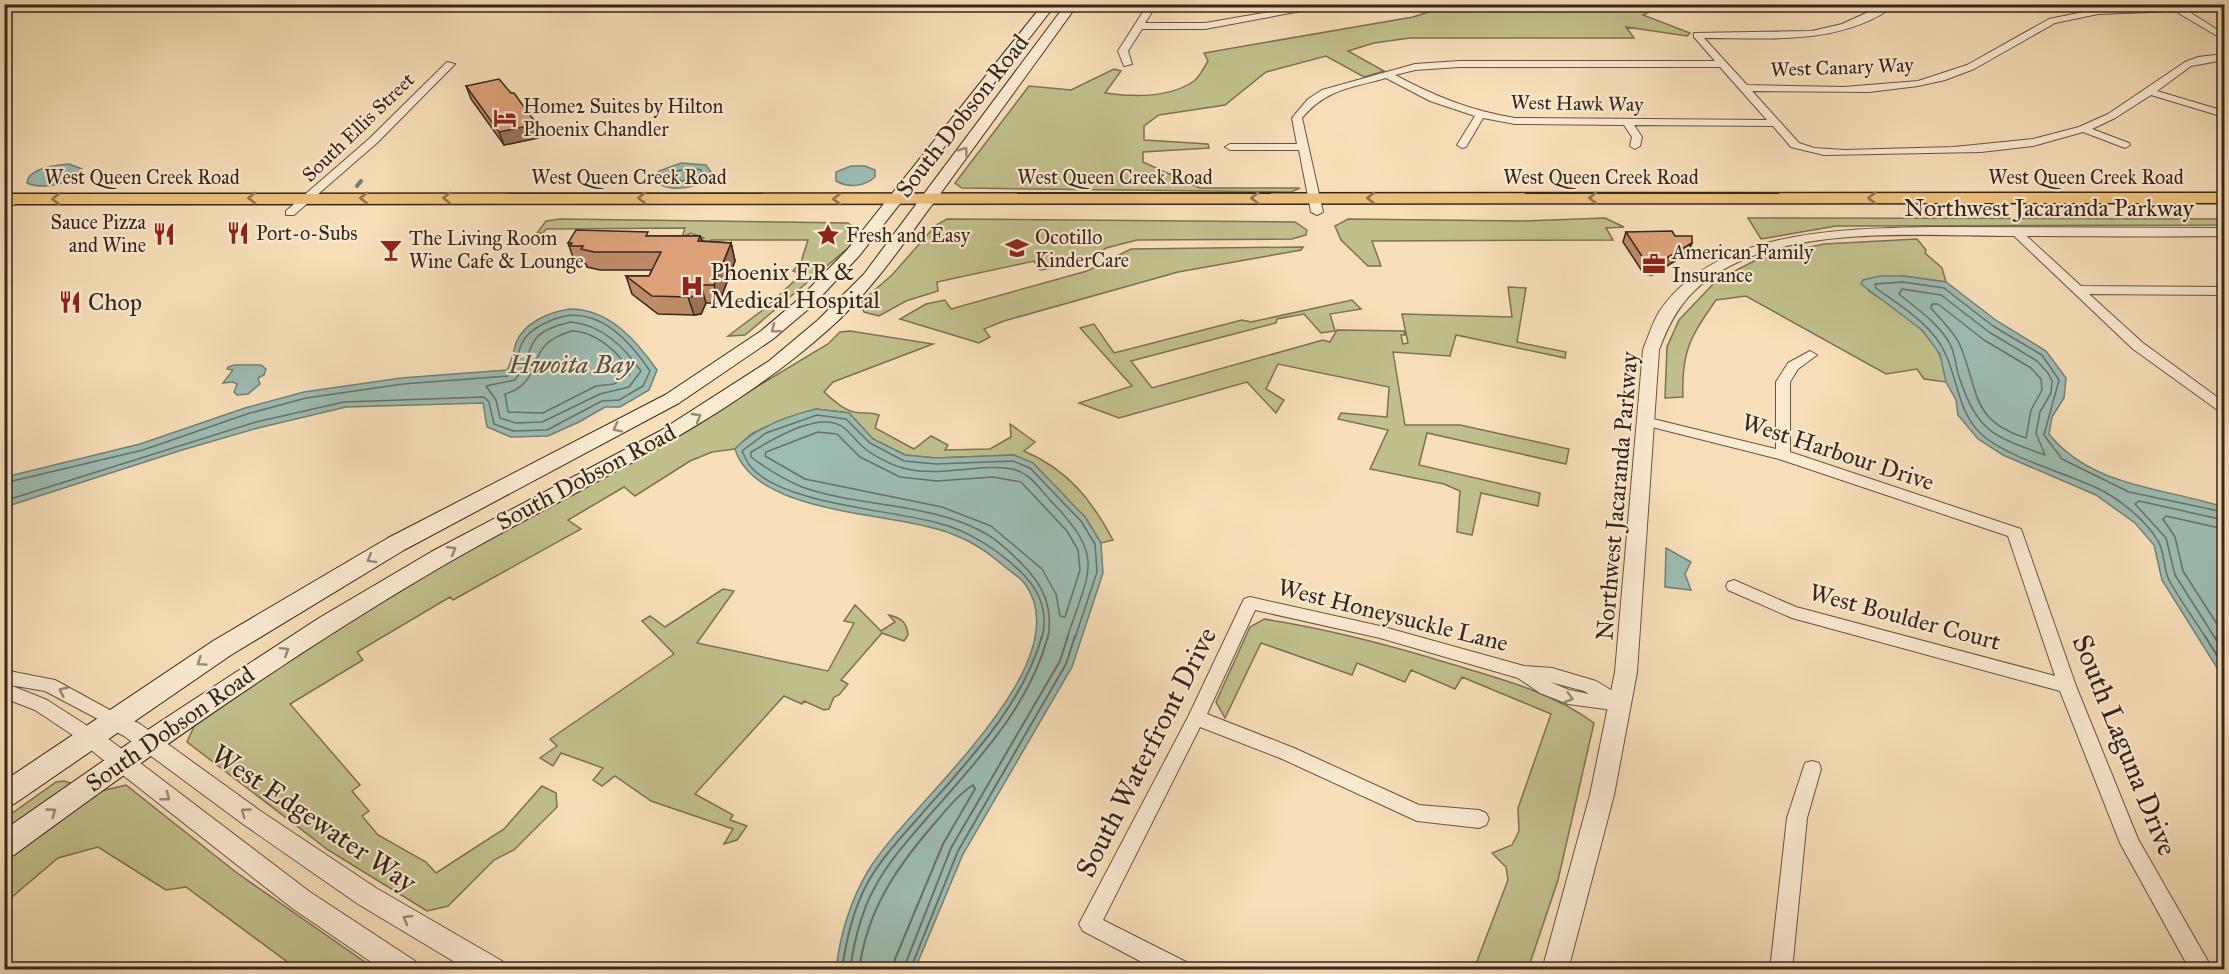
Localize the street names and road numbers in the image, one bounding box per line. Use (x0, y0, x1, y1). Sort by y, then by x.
street label: South Dobson Road (889, 28, 1035, 204)
street label: West Canary Way (1770, 52, 1915, 81)
street label: South Ellis Street (297, 67, 419, 187)
street label: West Hawk Way (1510, 90, 1644, 116)
street label: West Queen Creek Road (44, 165, 240, 189)
street label: West Queen Creek Road (531, 165, 727, 189)
street label: West Queen Creek Road (1017, 165, 1213, 189)
street label: West Queen Creek Road (1503, 165, 1699, 189)
street label: West Queen Creek Road (1988, 165, 2184, 189)
street label: Northwest Jacaranda Parkway (1904, 193, 2195, 223)
street label: Northwest Jacaranda Parkway (1589, 350, 1645, 642)
street label: West Harbour Drive (1738, 407, 1938, 497)
street label: South Dobson Road (491, 417, 681, 537)
street label: West Honeysuckle Lane (1275, 572, 1511, 658)
street label: West Boulder Court (1806, 577, 2004, 657)
street label: South Waterfront Drive (1068, 621, 1224, 883)
street label: South Laguna Drive (2065, 629, 2185, 861)
street label: South Dobson Road (80, 660, 260, 798)
street label: West Edgewater Way (205, 736, 424, 900)

